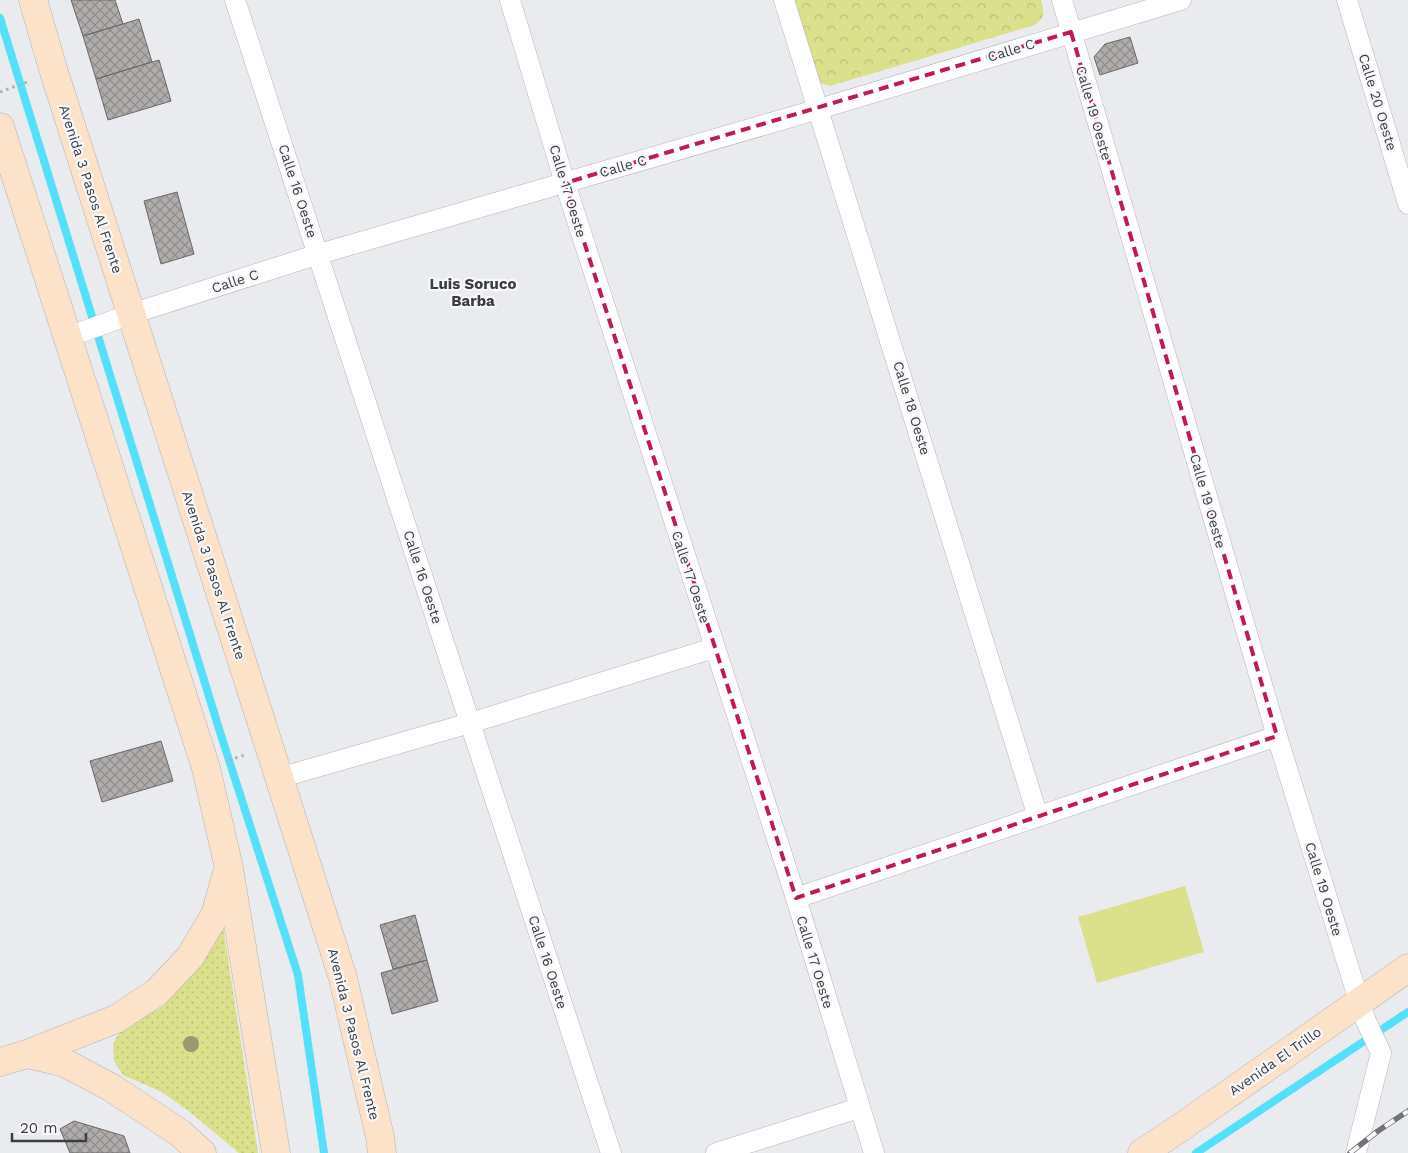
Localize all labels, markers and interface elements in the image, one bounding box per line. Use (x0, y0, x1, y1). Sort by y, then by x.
street label: Calle C (985, 35, 1037, 65)
street label: Calle 20 Oeste (1356, 52, 1400, 152)
street label: Calle 19 Oeste (1073, 64, 1115, 162)
street label: Avenida 3 Pasos Al Frente (56, 103, 126, 275)
street label: Calle 16 Oeste (275, 142, 321, 240)
street label: Calle 17 Oeste (546, 143, 590, 239)
street label: Calle C (597, 152, 649, 180)
street label: Calle C (209, 266, 261, 296)
district label: Luis Soruco Barba (430, 275, 516, 310)
street label: Calle 18 Oeste (890, 359, 934, 457)
street label: Calle 19 Oeste (1187, 452, 1229, 550)
street label: Avenida 3 Pasos Al Frente (179, 489, 249, 661)
street label: Calle 16 Oeste (400, 528, 446, 626)
street label: Calle 17 Oeste (669, 529, 713, 625)
street label: Calle 19 Oeste (1302, 840, 1346, 938)
street label: Calle 16 Oeste (525, 913, 571, 1011)
street label: Calle 17 Oeste (793, 914, 837, 1010)
street label: Avenida 3 Pasos Al Frente (325, 947, 383, 1121)
street label: Avenida El Trillo (1226, 1023, 1324, 1099)
scale bar (12, 1110, 86, 1142)
text: 20 m (20, 1119, 58, 1137)

